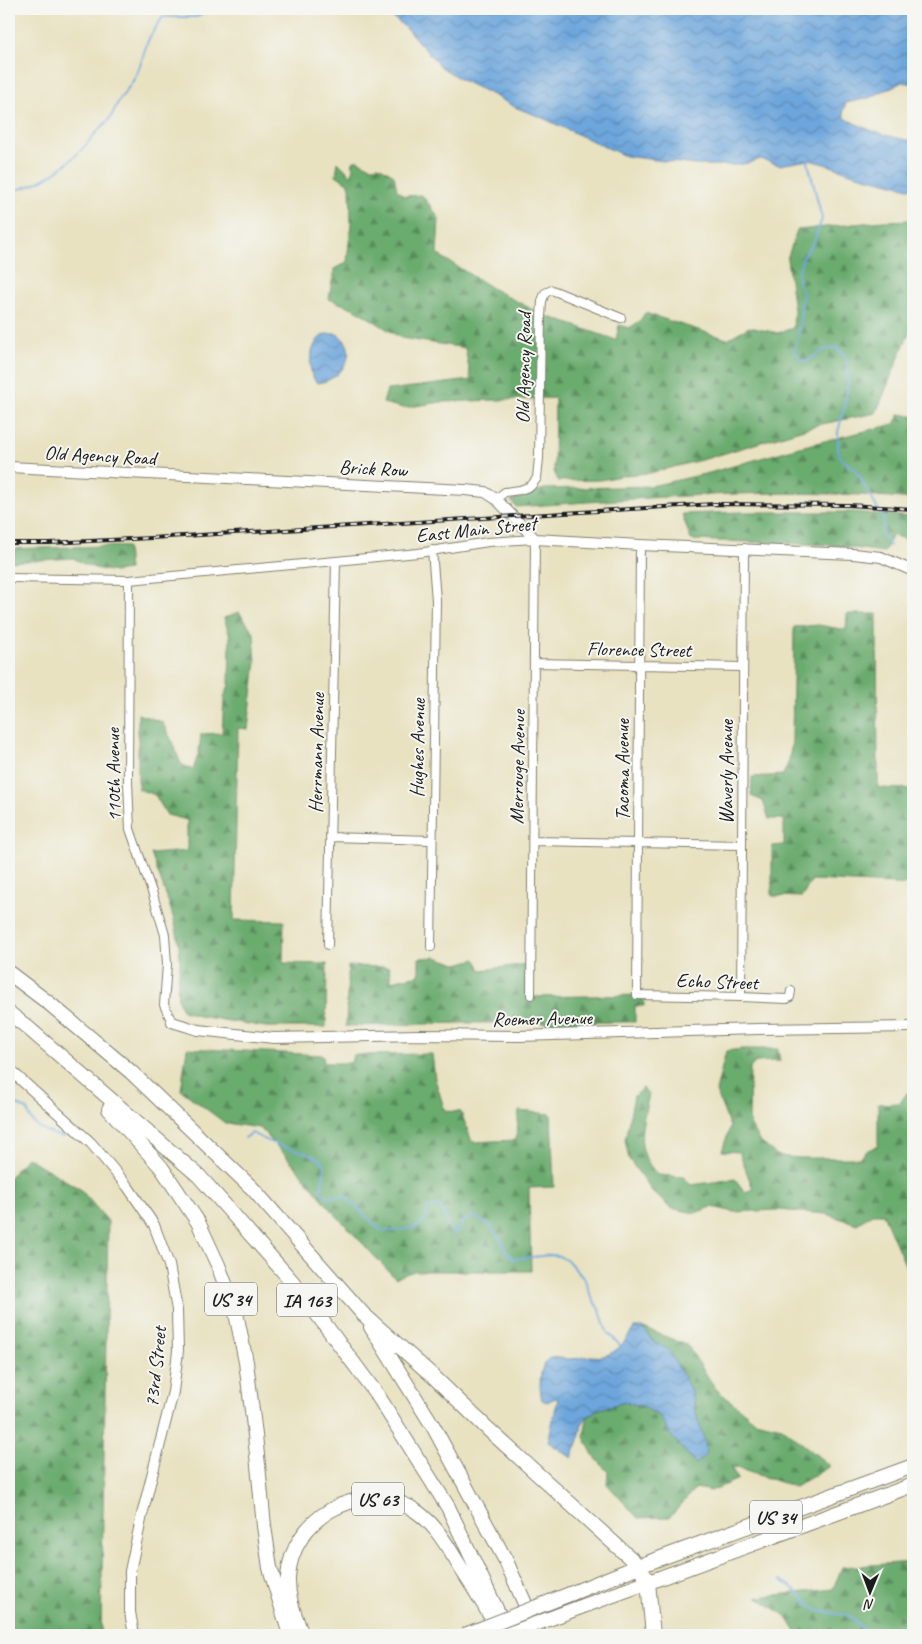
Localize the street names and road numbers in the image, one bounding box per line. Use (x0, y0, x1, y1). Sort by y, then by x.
street label: Old Agency Road (510, 309, 537, 424)
street label: Old Agency Road (44, 440, 159, 471)
street label: Brick Row (338, 454, 409, 483)
street label: East Main Street (415, 510, 541, 548)
street label: Florence Street (587, 636, 694, 663)
street label: Herrmann Avenue (303, 691, 330, 813)
street label: Hughes Avenue (404, 697, 431, 798)
street label: Merrouge Avenue (504, 708, 531, 824)
street label: Tacoma Avenue (610, 718, 635, 821)
street label: Waverly Avenue (714, 718, 739, 824)
street label: 110th Avenue (100, 726, 127, 822)
street label: Echo Street (676, 968, 761, 996)
street label: Roemer Avenue (492, 1005, 594, 1032)
road number: US 34 (205, 1282, 257, 1316)
road number: IA 163 (277, 1284, 337, 1316)
street label: 73rd Street (139, 1323, 172, 1409)
road number: US 63 (352, 1482, 404, 1516)
road number: US 34 (750, 1500, 802, 1534)

